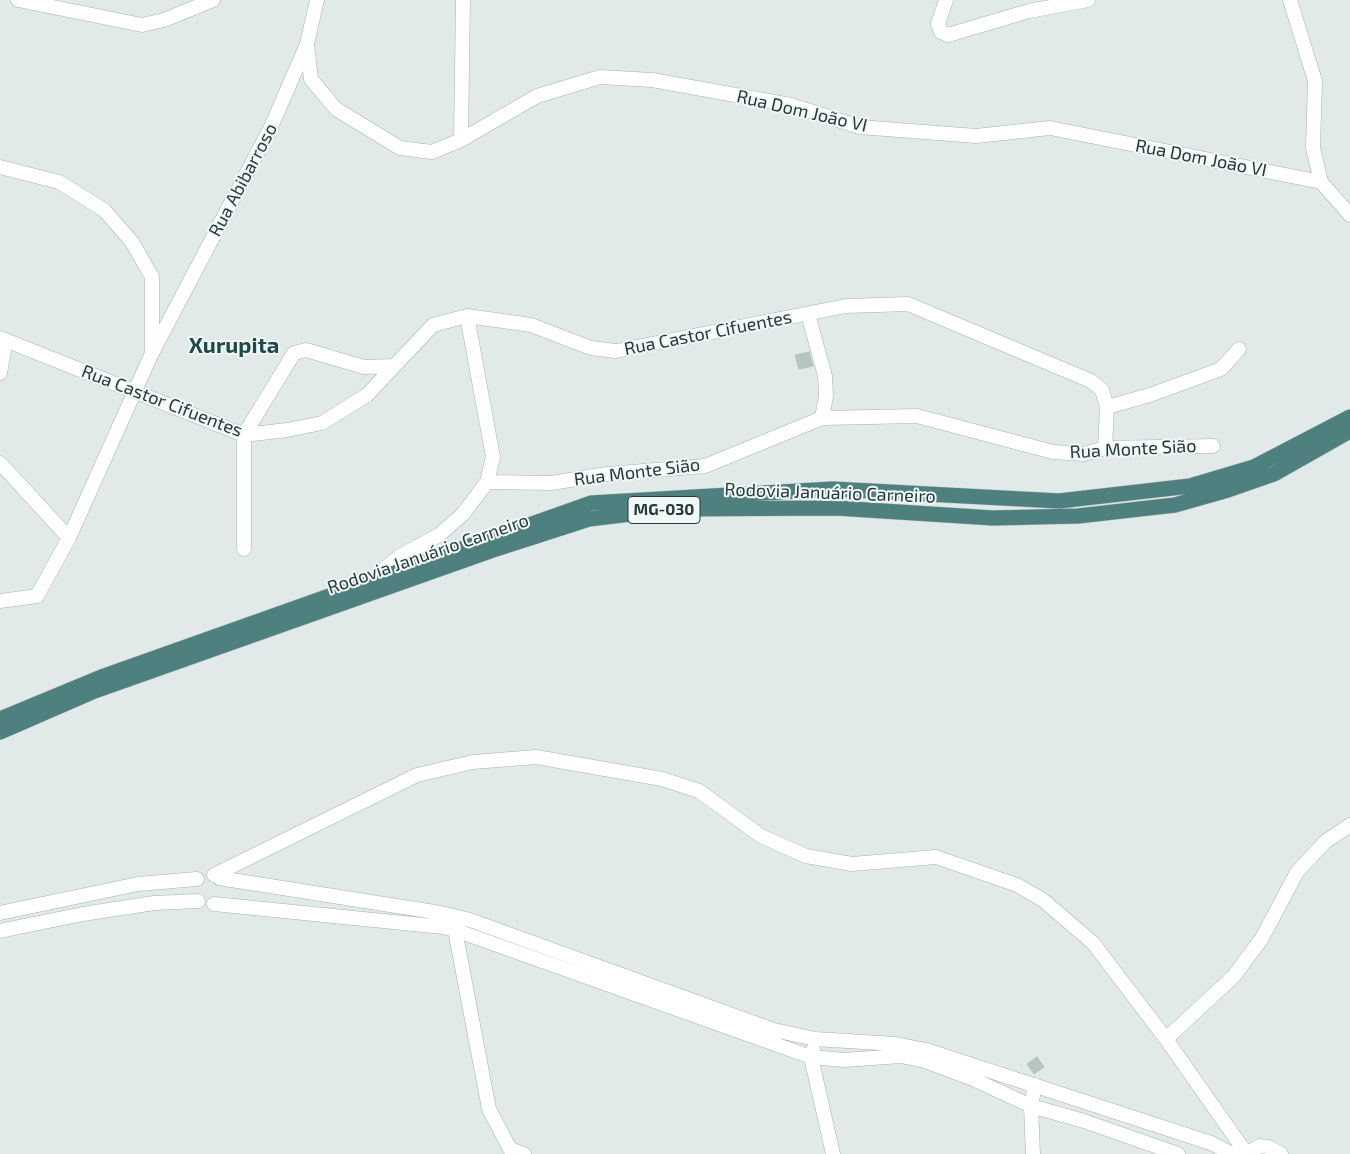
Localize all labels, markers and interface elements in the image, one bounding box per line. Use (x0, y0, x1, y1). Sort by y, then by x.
street label: Rua Dom João VI (735, 85, 869, 137)
street label: Rua Abibarroso (204, 120, 282, 240)
street label: Rua Dom João VI (1133, 135, 1269, 181)
street label: Rua Castor Cifuentes (622, 306, 794, 360)
district label: Xurupita (189, 333, 279, 359)
street label: Rua Castor Cifuentes (79, 360, 245, 442)
street label: Rua Monte Sião (1069, 435, 1197, 463)
street label: Rua Monte Sião (573, 454, 701, 490)
street label: Rodovia Januário Carneiro (724, 479, 936, 507)
road number: MG-030 (628, 496, 700, 524)
street label: Rodovia Januário Carneiro (325, 509, 531, 599)

